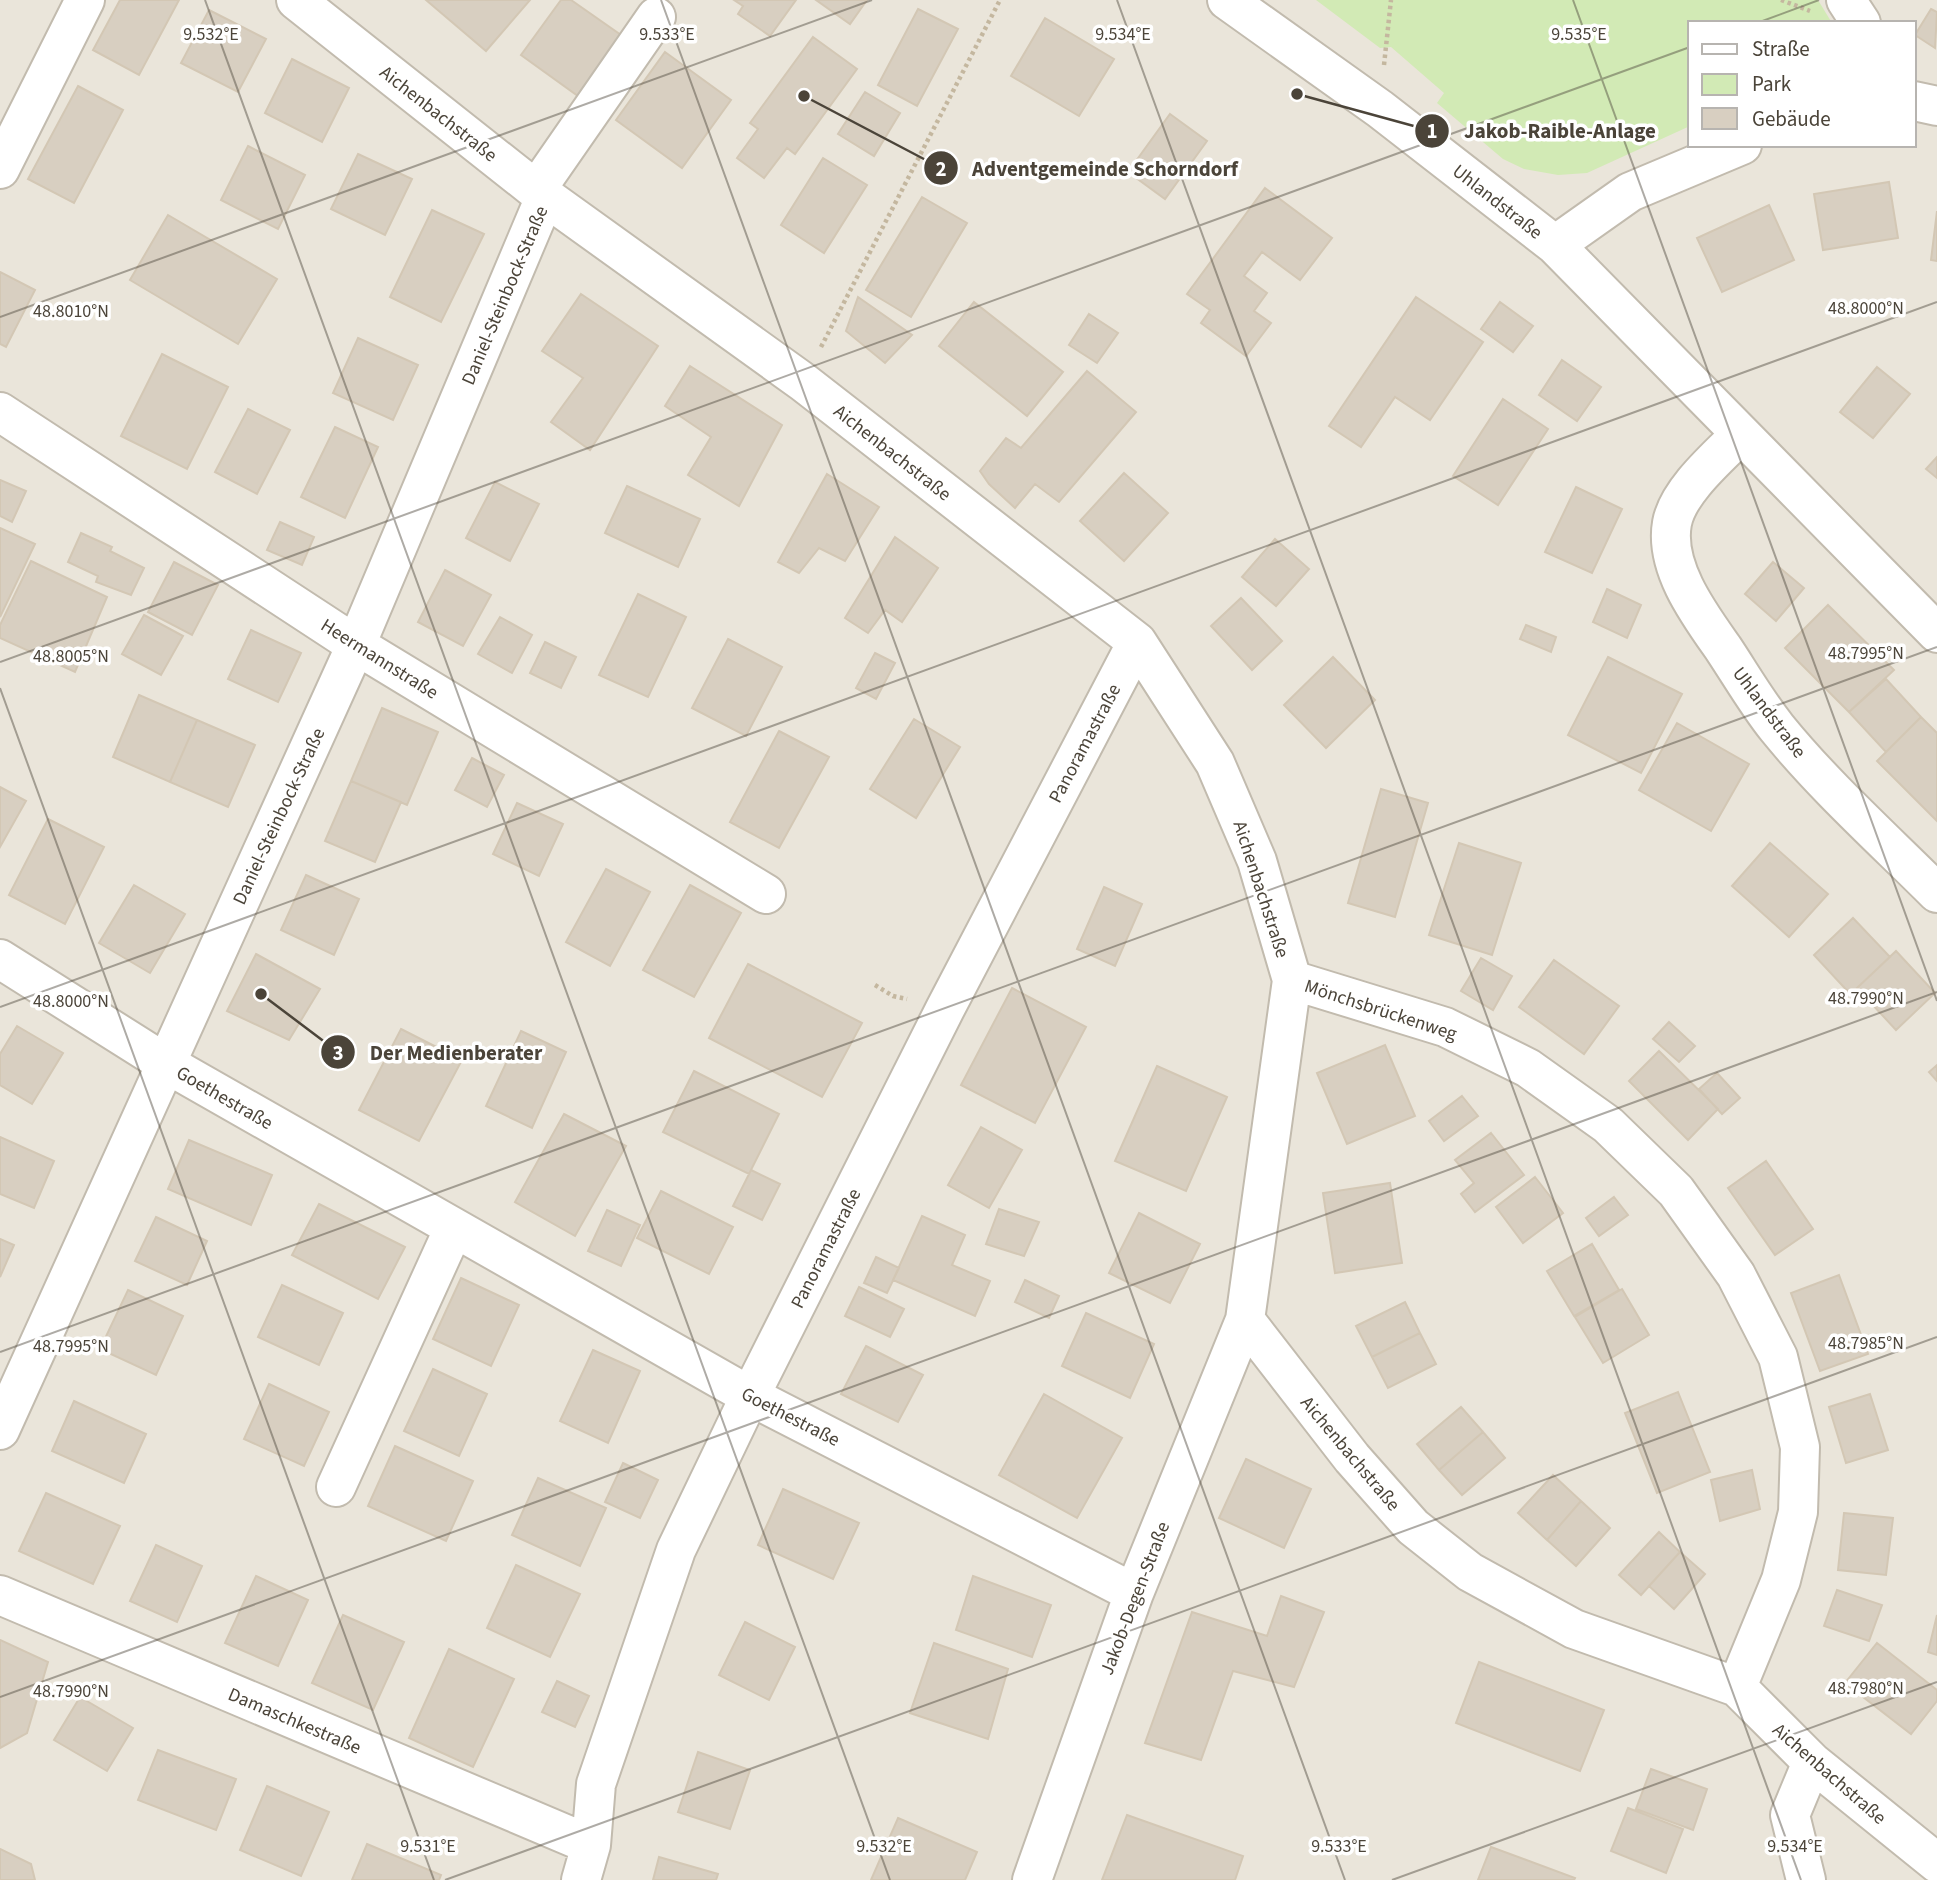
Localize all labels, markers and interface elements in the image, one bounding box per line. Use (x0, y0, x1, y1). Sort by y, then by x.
legend (1688, 21, 1916, 147)
text: 9.532°E (183, 22, 239, 47)
text: 9.533°E (639, 22, 695, 47)
text: 9.534°E (1095, 22, 1151, 47)
text: 9.535°E (1551, 22, 1607, 47)
text: Straße (1752, 34, 1810, 64)
street label: Aichenbachstraße (374, 60, 503, 169)
text: Park (1752, 69, 1792, 99)
text: Gebäude (1752, 104, 1831, 134)
callout: Jakob-Raible-Anlage (1415, 110, 1670, 152)
text: 1 (1426, 116, 1438, 146)
text: Jakob-Raible-Anlage (1464, 116, 1656, 146)
callout: Adventgemeinde Schorndorf (923, 147, 1252, 189)
text: 2 (935, 154, 947, 184)
text: Adventgemeinde Schorndorf (971, 154, 1239, 184)
street label: Uhlandstraße (1446, 158, 1548, 246)
street label: Daniel-Steinbock-Straße (455, 202, 555, 389)
text: 48.8000°N (1828, 296, 1904, 321)
text: 48.8010°N (33, 299, 109, 324)
street label: Aichenbachstraße (828, 399, 957, 508)
street label: Heermannstraße (315, 612, 443, 706)
text: 48.7995°N (1828, 641, 1904, 666)
text: 48.8005°N (33, 644, 109, 669)
street label: Uhlandstraße (1726, 662, 1812, 764)
street label: Panoramastraße (1043, 679, 1128, 808)
street label: Daniel-Steinbock-Straße (226, 724, 332, 910)
street label: Aichenbachstraße (1226, 817, 1295, 962)
street label: Mönchsbrückenweg (1301, 973, 1461, 1048)
text: 48.7990°N (1828, 986, 1904, 1011)
text: 48.8000°N (33, 989, 109, 1014)
callout: Der Medienberater (321, 1031, 556, 1073)
text: 3 (332, 1038, 344, 1068)
text: Der Medienberater (370, 1038, 543, 1068)
street label: Goethestraße (171, 1060, 278, 1137)
street label: Panoramastraße (784, 1184, 868, 1313)
text: 48.7985°N (1828, 1331, 1904, 1356)
text: 48.7995°N (33, 1334, 109, 1359)
street label: Goethestraße (736, 1381, 844, 1454)
street label: Aichenbachstraße (1294, 1391, 1406, 1517)
street label: Jakob-Degen-Straße (1094, 1518, 1177, 1679)
text: 48.7980°N (1828, 1676, 1904, 1701)
text: 48.7990°N (33, 1679, 109, 1704)
street label: Damaschkestraße (224, 1681, 365, 1762)
street label: Aichenbachstraße (1766, 1717, 1892, 1831)
text: 9.531°E (400, 1834, 456, 1859)
text: 9.532°E (856, 1834, 912, 1859)
text: 9.533°E (1311, 1834, 1367, 1859)
text: 9.534°E (1767, 1834, 1823, 1859)

